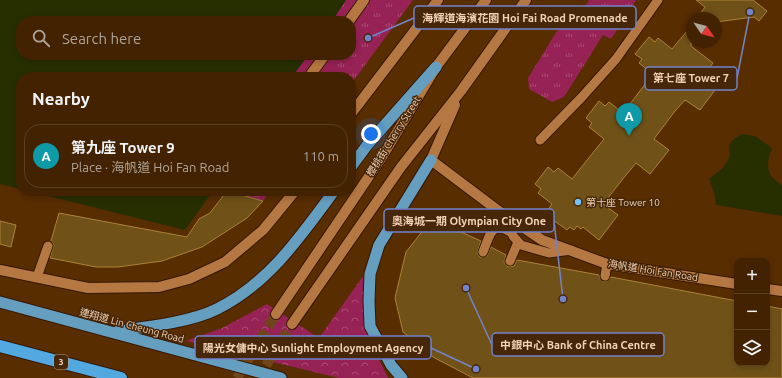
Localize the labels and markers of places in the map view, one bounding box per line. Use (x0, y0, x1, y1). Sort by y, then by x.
callout: 海輝道海濱花園 Hoi Fai Road Promenade (414, 6, 636, 29)
callout: 第七座 Tower 7 (645, 67, 737, 90)
pin: A (616, 103, 642, 136)
marker: 第十座 Tower 10 (573, 197, 583, 207)
place label: 第十座 Tower 10 (586, 197, 660, 208)
callout: 奧海城一期 Olympian City One (384, 209, 554, 232)
callout: 中銀中心 Bank of China Centre (492, 333, 664, 356)
callout: 陽光女傭中心 Sunlight Employment Agency (195, 336, 431, 359)

